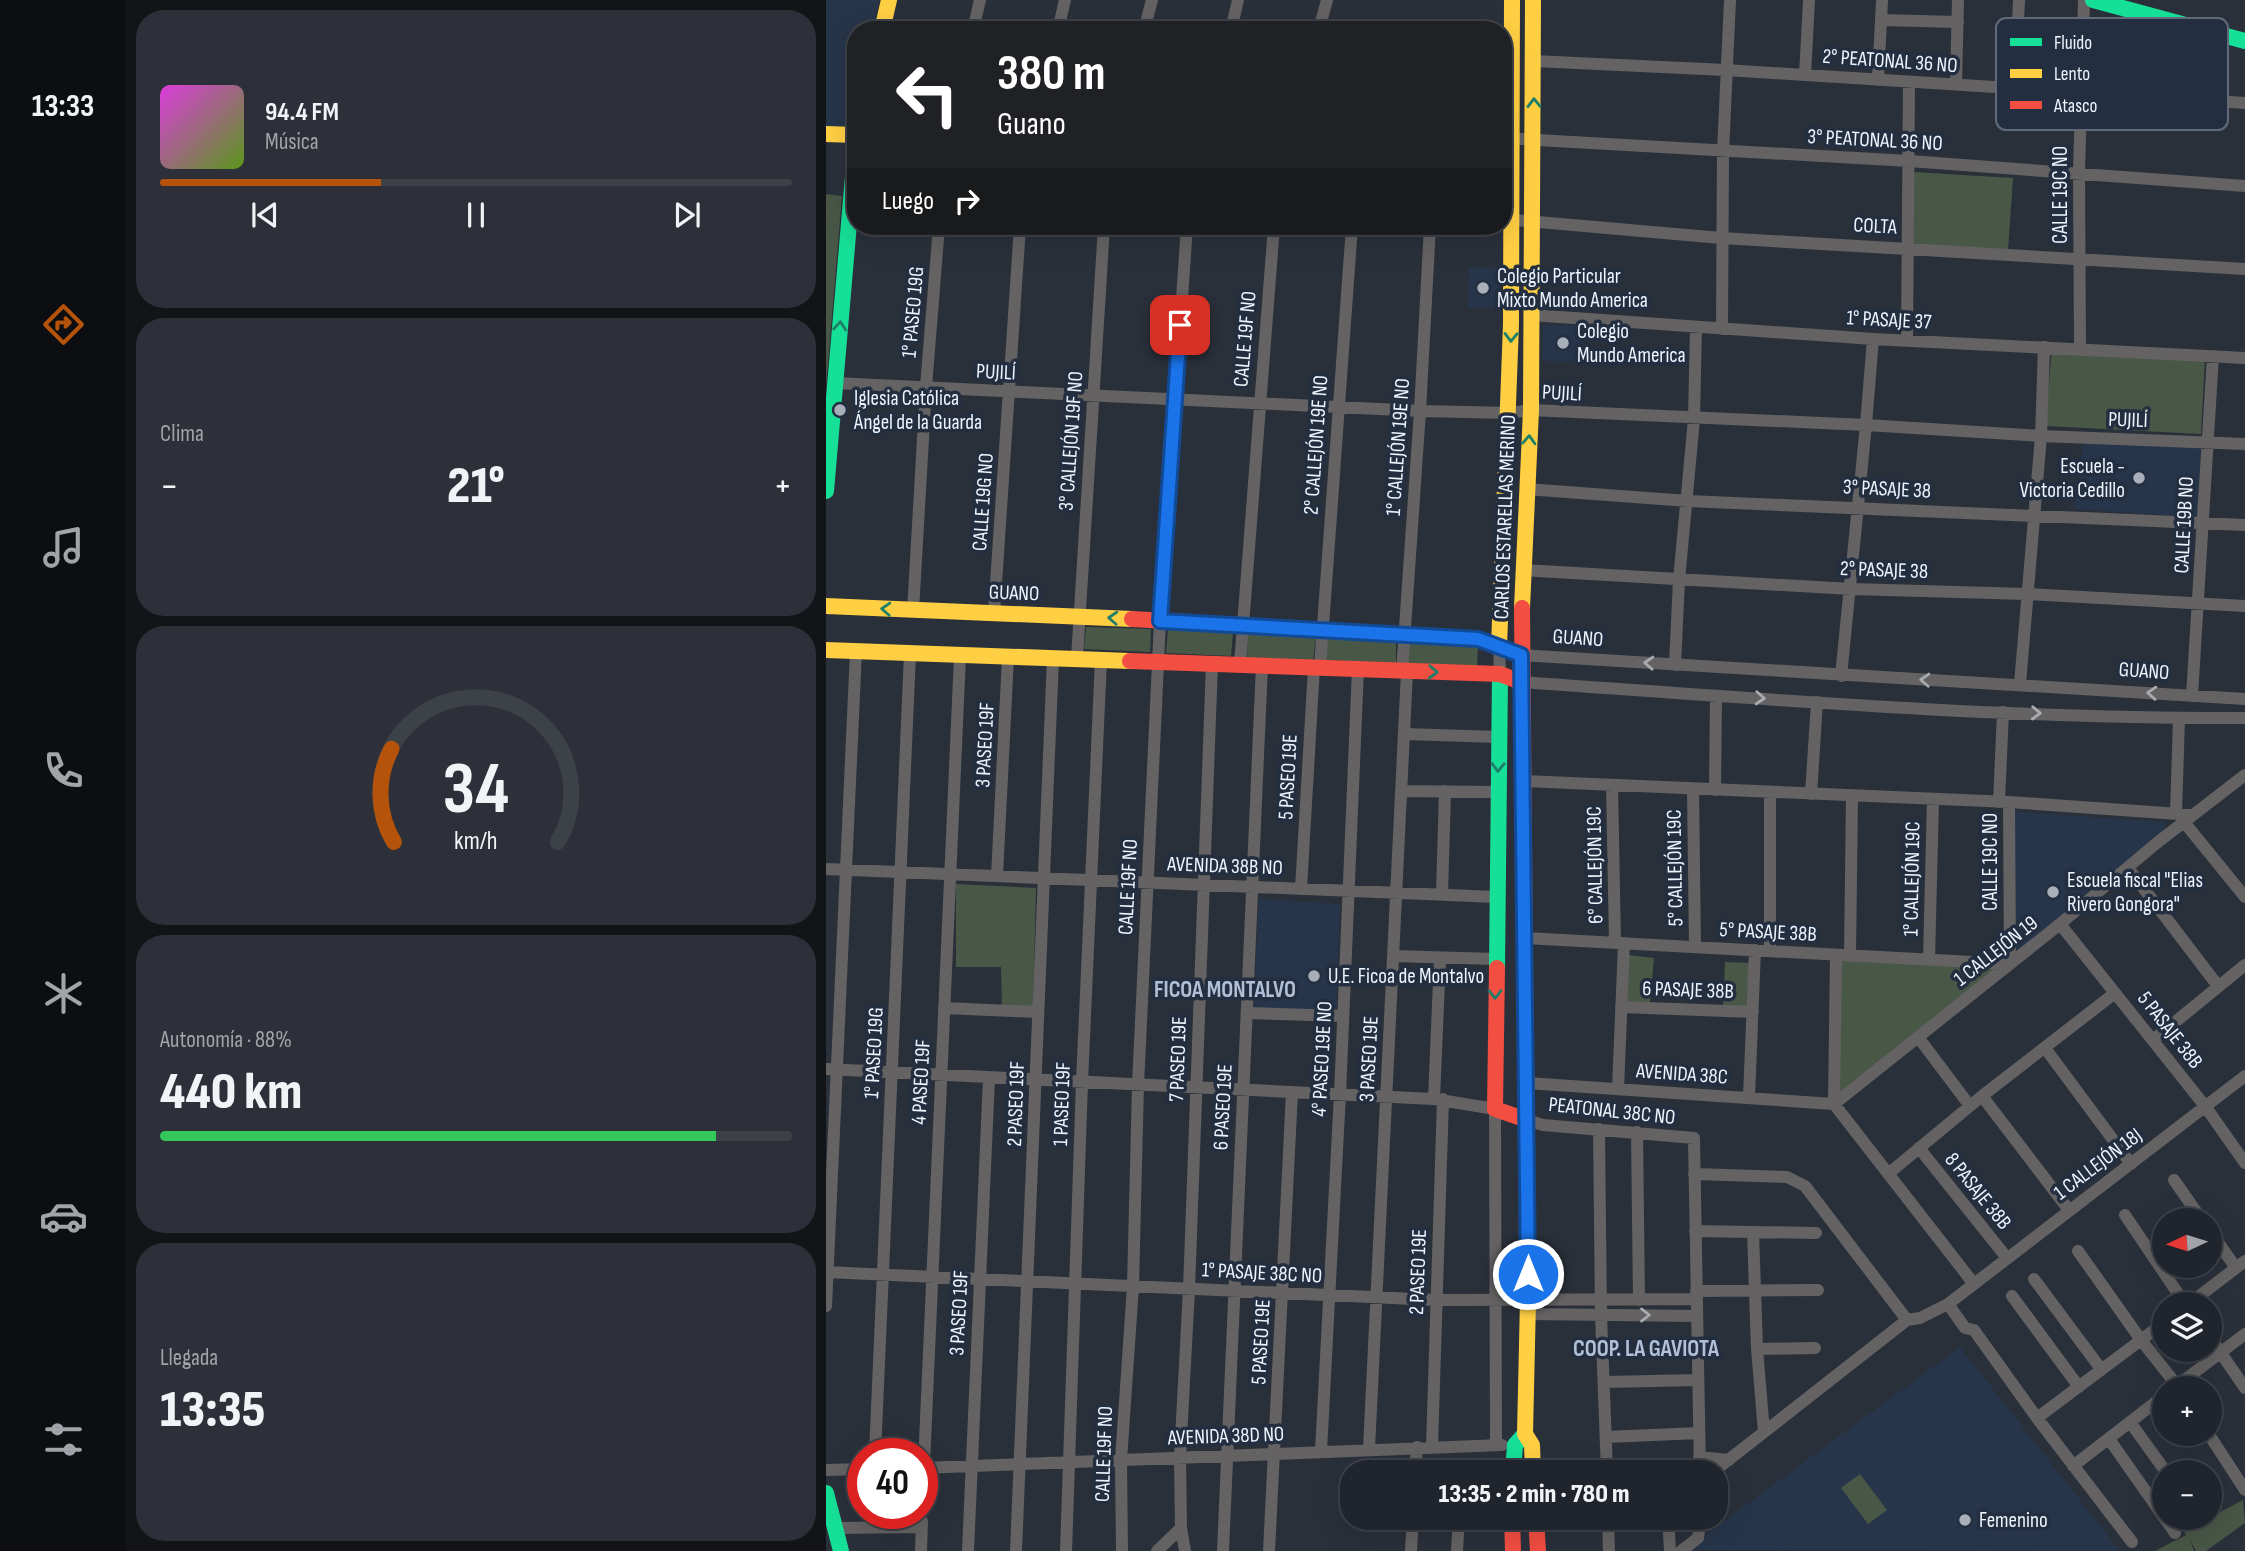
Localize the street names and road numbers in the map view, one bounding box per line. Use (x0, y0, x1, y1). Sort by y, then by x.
street label: 2° PEATONAL 36 NO (1822, 44, 1958, 78)
street label: 3° PEATONAL 36 NO (1807, 124, 1943, 156)
street label: CALLE 19C NO (2048, 146, 2073, 244)
street label: COLTA (1853, 212, 1898, 240)
street label: 1° PASEO 19G (897, 265, 929, 359)
street label: CALLE 19F NO (1228, 290, 1262, 388)
street label: 1° PASAJE 37 (1846, 305, 1933, 335)
street label: PUJILÍ (976, 358, 1016, 386)
street label: 3° CALLEJÓN 19F NO (1054, 370, 1088, 512)
street label: 2° CALLEJÓN 19E NO (1299, 374, 1333, 516)
street label: 1° CALLEJÓN 19E NO (1381, 377, 1415, 517)
street label: PUJILÍ (1542, 379, 1582, 407)
street label: PUJILÍ (2108, 407, 2148, 433)
street label: CARLOS ESTARELLAS MERINO (1489, 414, 1521, 620)
street label: CALLE 19G NO (967, 452, 999, 552)
street label: 3° PASAJE 38 (1842, 474, 1932, 504)
street label: CALLE 19B NO (2169, 476, 2199, 574)
street label: 2° PASAJE 38 (1840, 556, 1928, 584)
street label: GUANO (988, 580, 1040, 606)
street label: GUANO (1552, 624, 1604, 652)
street label: GUANO (2118, 657, 2170, 685)
street label: 3 PASEO 19F (970, 702, 1000, 788)
street label: 5 PASEO 19E (1273, 734, 1303, 820)
street label: 6° CALLEJÓN 19C (1581, 806, 1609, 924)
street label: 5° CALLEJÓN 19C (1661, 809, 1689, 927)
street label: CALLE 19C NO (1978, 813, 2003, 911)
street label: 1° CALLEJÓN 19C (1898, 821, 1926, 937)
street label: CALLE 19F NO (1113, 838, 1143, 936)
street label: AVENIDA 38B NO (1166, 851, 1283, 881)
street label: 1 CALLEJÓN 19 (1949, 911, 2043, 991)
street label: 5° PASAJE 38B (1719, 917, 1817, 947)
street label: 6 PASAJE 38B (1642, 976, 1734, 1004)
street label: 5 PASAJE 38B (2132, 986, 2208, 1074)
street label: 4° PASEO 19E NO (1306, 1001, 1338, 1117)
street label: 1° PASEO 19G (859, 1007, 889, 1099)
street label: 3 PASEO 19E (1354, 1015, 1384, 1103)
street label: 7 PASEO 19E (1164, 1016, 1192, 1102)
street label: 4 PASEO 19F (906, 1039, 936, 1125)
street label: AVENIDA 38C (1634, 1058, 1729, 1090)
street label: 2 PASEO 19F (1002, 1061, 1030, 1147)
street label: 1 PASEO 19F (1048, 1062, 1076, 1146)
street label: 6 PASEO 19E (1208, 1063, 1238, 1151)
street label: PEATONAL 38C NO (1547, 1092, 1677, 1130)
street label: 1 CALLEJÓN 18J (2049, 1123, 2147, 1205)
street label: 8 PASAJE 38B (1939, 1147, 2017, 1235)
street label: 2 PASEO 19E (1404, 1229, 1432, 1315)
street label: 1° PASAJE 38C NO (1201, 1257, 1323, 1289)
street label: 3 PASEO 19F (944, 1270, 974, 1356)
street label: 5 PASEO 19E (1246, 1299, 1276, 1385)
street label: CALLE 19F NO (1090, 1406, 1118, 1502)
street label: AVENIDA 38D NO (1166, 1421, 1285, 1451)

